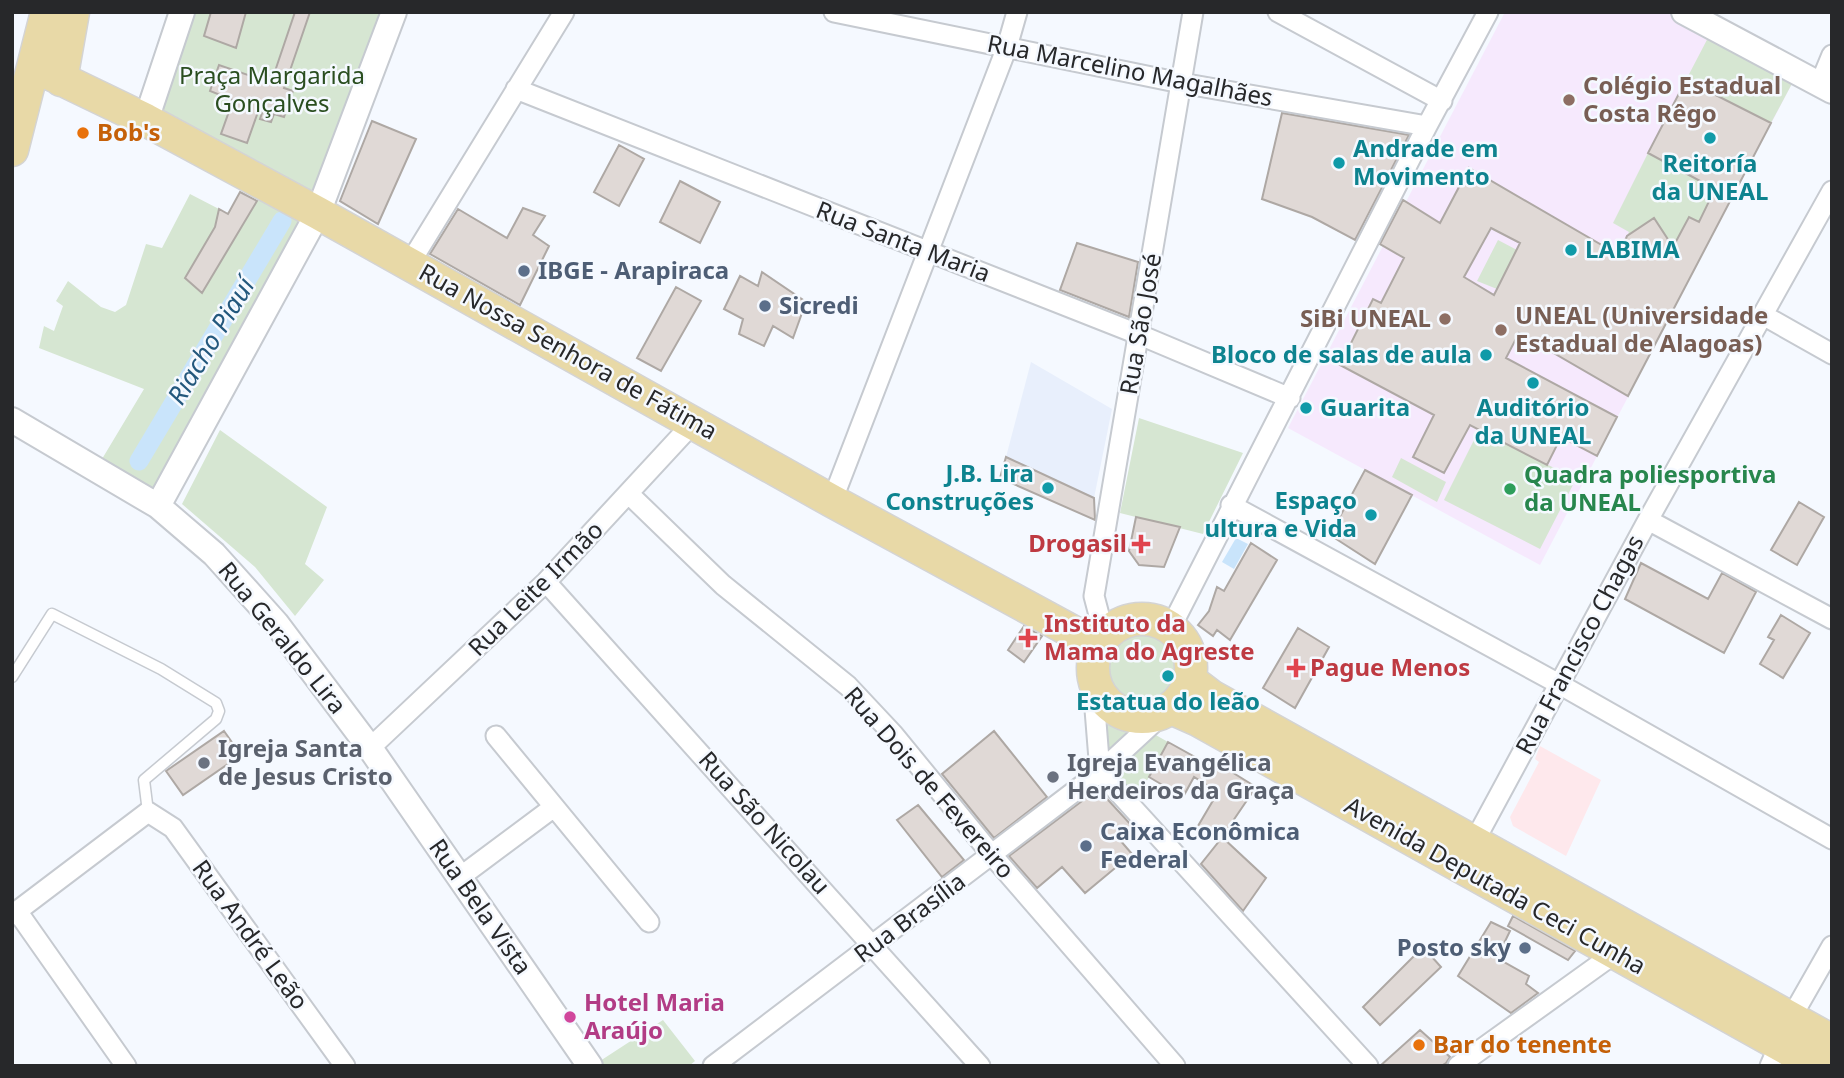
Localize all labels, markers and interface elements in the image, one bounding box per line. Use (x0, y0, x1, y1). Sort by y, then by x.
street label: Rua Marcelino Magalhães (985, 26, 1276, 113)
park label: Praça Margarida Gonçalves (179, 58, 365, 119)
place label: Colégio Estadual Costa Rêgo (1583, 68, 1781, 129)
marker: Colégio Estadual Costa Rêgo (1561, 92, 1577, 108)
place label: Bob's (97, 115, 161, 148)
marker: Bob's (75, 125, 91, 141)
marker: Reitoría da UNEAL (1702, 130, 1718, 146)
place label: Andrade em Movimento (1353, 131, 1498, 192)
place label: Reitoría da UNEAL (1652, 146, 1768, 207)
marker: Andrade em Movimento (1331, 155, 1347, 171)
street label: Rua Santa Maria (812, 192, 995, 289)
place label: LABIMA (1585, 232, 1680, 265)
marker: LABIMA (1563, 242, 1579, 258)
street label: Rua São José (1111, 250, 1168, 397)
place label: IBGE - Arapiraca (538, 253, 729, 286)
street label: Rua Nossa Senhora de Fátima (414, 255, 724, 447)
marker: IBGE - Arapiraca (516, 263, 532, 279)
water label: Riacho Piauí (158, 267, 264, 411)
place label: Sicredi (779, 288, 859, 321)
marker: Sicredi (757, 298, 773, 314)
place label: UNEAL (Universidade Estadual de Alagoas) (1515, 298, 1768, 359)
place label: SiBi UNEAL (1300, 301, 1431, 334)
marker: SiBi UNEAL (1437, 311, 1453, 327)
marker: UNEAL (Universidade Estadual de Alagoas) (1493, 322, 1509, 338)
place label: Bloco de salas de aula (1211, 337, 1472, 370)
marker: Bloco de salas de aula (1478, 347, 1494, 363)
marker: Auditório da UNEAL (1525, 375, 1541, 391)
place label: Guarita (1320, 390, 1410, 423)
place label: Auditório da UNEAL (1475, 390, 1591, 451)
marker: Guarita (1298, 400, 1314, 416)
place label: J.B. Lira Construções (885, 456, 1034, 517)
place label: Quadra poliesportiva da UNEAL (1524, 457, 1776, 518)
marker: J.B. Lira Construções (1040, 480, 1056, 496)
marker: Quadra poliesportiva da UNEAL (1502, 481, 1518, 497)
place label: Espaço ultura e Vida (1204, 483, 1357, 544)
marker: Espaço ultura e Vida (1363, 507, 1379, 523)
street label: Rua Leite Irmão (460, 513, 610, 663)
place label: Drogasil (1028, 526, 1127, 559)
street label: Rua Francisco Chagas (1507, 529, 1651, 760)
marker: Drogasil (1133, 536, 1149, 552)
street label: Rua Geraldo Lira (212, 554, 355, 720)
place label: Instituto da Mama do Agreste (1044, 606, 1255, 667)
marker: Instituto da Mama do Agreste (1018, 628, 1038, 648)
place label: Pague Menos (1310, 650, 1470, 683)
marker: Pague Menos (1288, 660, 1304, 676)
marker: Estatua do leão (1160, 668, 1176, 684)
street label: Rua Dois de Fevereiro (838, 679, 1023, 885)
place label: Estatua do leão (1076, 684, 1260, 717)
place label: Igreja Santa de Jesus Cristo (218, 731, 393, 792)
street label: Rua São Nicolau (692, 743, 838, 901)
place label: Igreja Evangélica Herdeiros da Graça (1067, 745, 1295, 806)
marker: Igreja Santa de Jesus Cristo (196, 755, 212, 771)
marker: Igreja Evangélica Herdeiros da Graça (1045, 769, 1061, 785)
street label: Avenida Deputada Ceci Cunha (1339, 788, 1652, 981)
place label: Caixa Econômica Federal (1100, 814, 1300, 875)
street label: Rua Bela Vista (422, 832, 540, 981)
marker: Caixa Econômica Federal (1078, 838, 1094, 854)
street label: Rua André Leão (186, 853, 317, 1016)
street label: Rua Brasília (847, 864, 972, 970)
place label: Posto sky (1397, 930, 1511, 963)
marker: Posto sky (1517, 940, 1533, 956)
place label: Hotel Maria Araújo (584, 985, 725, 1046)
marker: Hotel Maria Araújo (562, 1009, 578, 1025)
place label: Bar do tenente (1433, 1027, 1612, 1060)
marker: Bar do tenente (1411, 1037, 1427, 1053)

